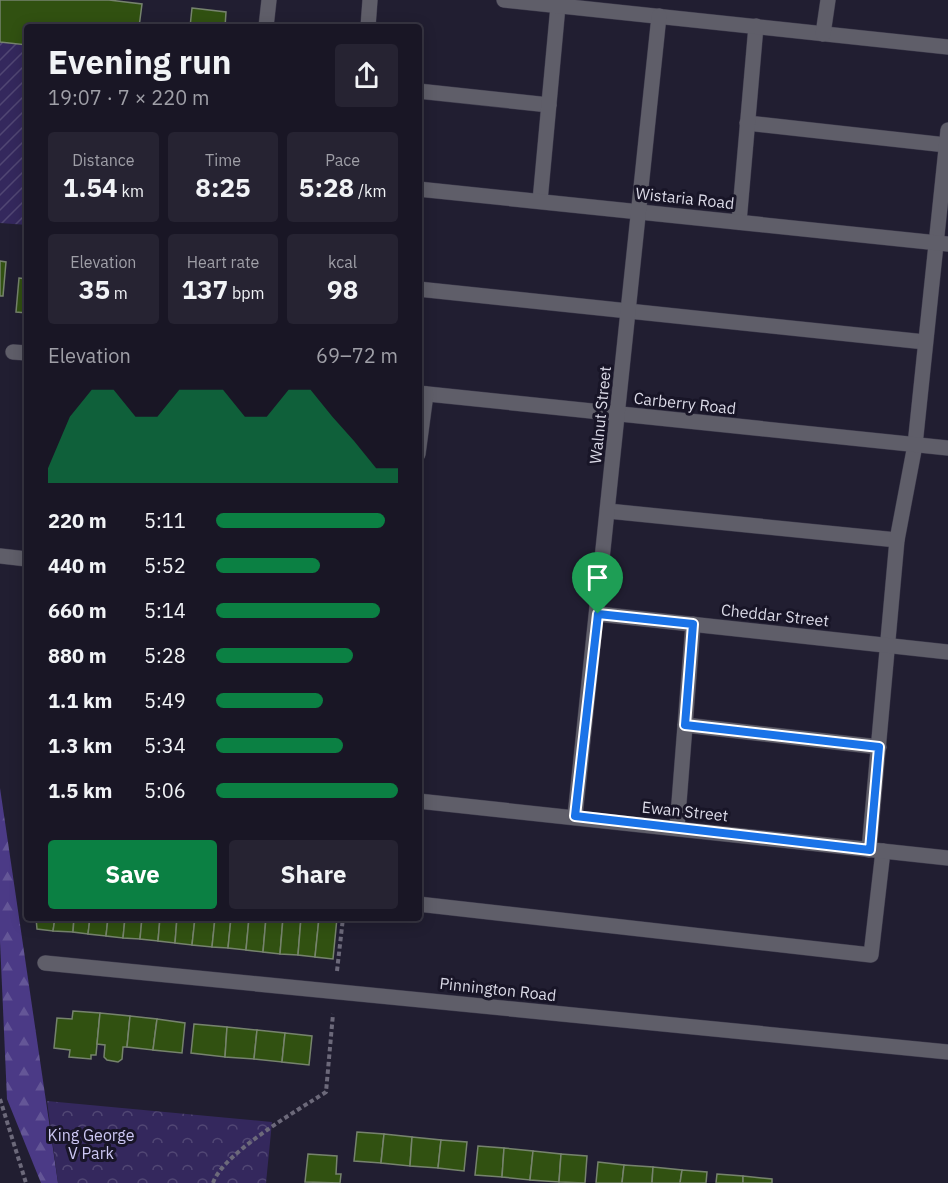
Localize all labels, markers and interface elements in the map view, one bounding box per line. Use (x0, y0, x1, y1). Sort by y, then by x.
text: Evening run (48, 40, 232, 83)
button: share (335, 44, 398, 107)
text: 19:07 · 7 × 220 m (48, 84, 209, 111)
text: Distance (72, 150, 135, 170)
text: Time (205, 150, 241, 170)
text: Pace (325, 150, 360, 170)
text: 1.54 (63, 170, 118, 204)
text: 8:25 (195, 170, 251, 204)
text: 5:28 (299, 170, 354, 204)
text: km (118, 181, 144, 201)
text: /km (354, 181, 387, 201)
street label: Wistaria Road (635, 183, 735, 213)
text: Elevation (70, 252, 136, 272)
text: Heart rate (187, 252, 259, 272)
text: kcal (328, 252, 357, 272)
text: 35 (79, 272, 110, 306)
text: 137 (181, 272, 228, 306)
text: 98 (327, 272, 358, 306)
text: m (110, 283, 128, 303)
text: bpm (228, 283, 265, 303)
text: Elevation (48, 342, 131, 369)
text: 69–72 m (316, 342, 398, 369)
street label: Walnut Street (585, 365, 615, 465)
street label: Carberry Road (633, 388, 737, 418)
text: 220 m (48, 507, 107, 534)
text: 5:11 (144, 507, 186, 534)
text: 440 m (48, 552, 107, 579)
text: 5:52 (144, 552, 186, 579)
pin (572, 552, 623, 614)
icon: arrive (581, 561, 614, 594)
text: 660 m (48, 597, 107, 624)
text: 5:14 (144, 597, 186, 624)
street label: Cheddar Street (720, 599, 830, 631)
text: 880 m (48, 642, 107, 669)
text: 5:28 (144, 642, 186, 669)
text: 1.1 km (48, 687, 112, 714)
text: 5:49 (144, 687, 186, 714)
text: 1.3 km (48, 732, 112, 759)
text: 5:34 (144, 732, 186, 759)
text: 1.5 km (48, 777, 112, 804)
text: 5:06 (144, 777, 186, 804)
street label: Ewan Street (641, 797, 729, 825)
button: Save (48, 840, 217, 909)
button: Share (229, 840, 398, 909)
street label: Pinnington Road (438, 973, 558, 1005)
park label: King George V Park (48, 1125, 135, 1163)

